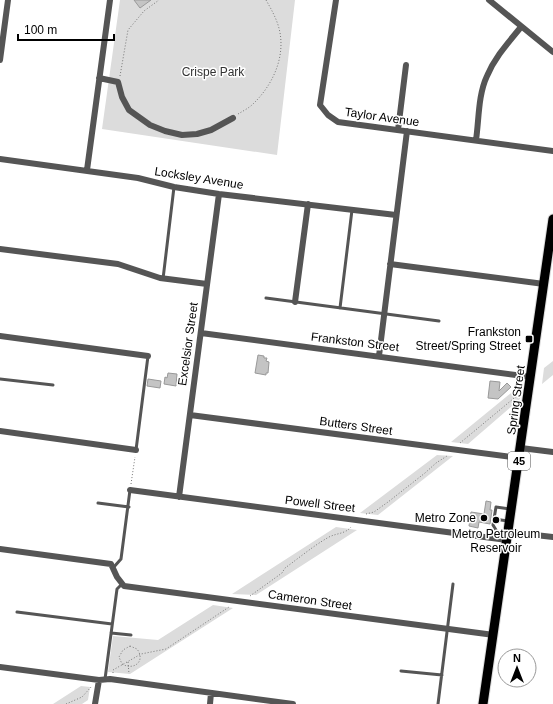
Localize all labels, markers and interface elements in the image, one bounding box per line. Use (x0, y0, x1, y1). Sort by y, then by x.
scale bar (18, 16, 114, 42)
text: 100 m (24, 23, 57, 37)
park label: Crispe Park (182, 65, 245, 79)
street label: Taylor Avenue (344, 105, 421, 129)
street label: Locksley Avenue (154, 164, 245, 192)
street label: Excelsior Street (175, 301, 201, 387)
place label: Frankston Street/Spring Street (416, 325, 522, 353)
street label: Frankston Street (310, 330, 401, 354)
marker: Frankston Street/Spring Street (524, 334, 534, 344)
street label: Spring Street (504, 364, 528, 436)
street label: Butters Street (319, 414, 394, 438)
road number: 45 (508, 452, 530, 470)
street label: Powell Street (284, 493, 357, 515)
place label: Metro Zone (415, 511, 476, 525)
marker: Metro Zone (479, 513, 489, 523)
marker: Metro Petroleum Reservoir (491, 515, 501, 525)
place label: Metro Petroleum Reservoir (452, 527, 540, 555)
street label: Cameron Street (267, 587, 354, 613)
north arrow (497, 648, 537, 688)
text: N (513, 652, 521, 664)

